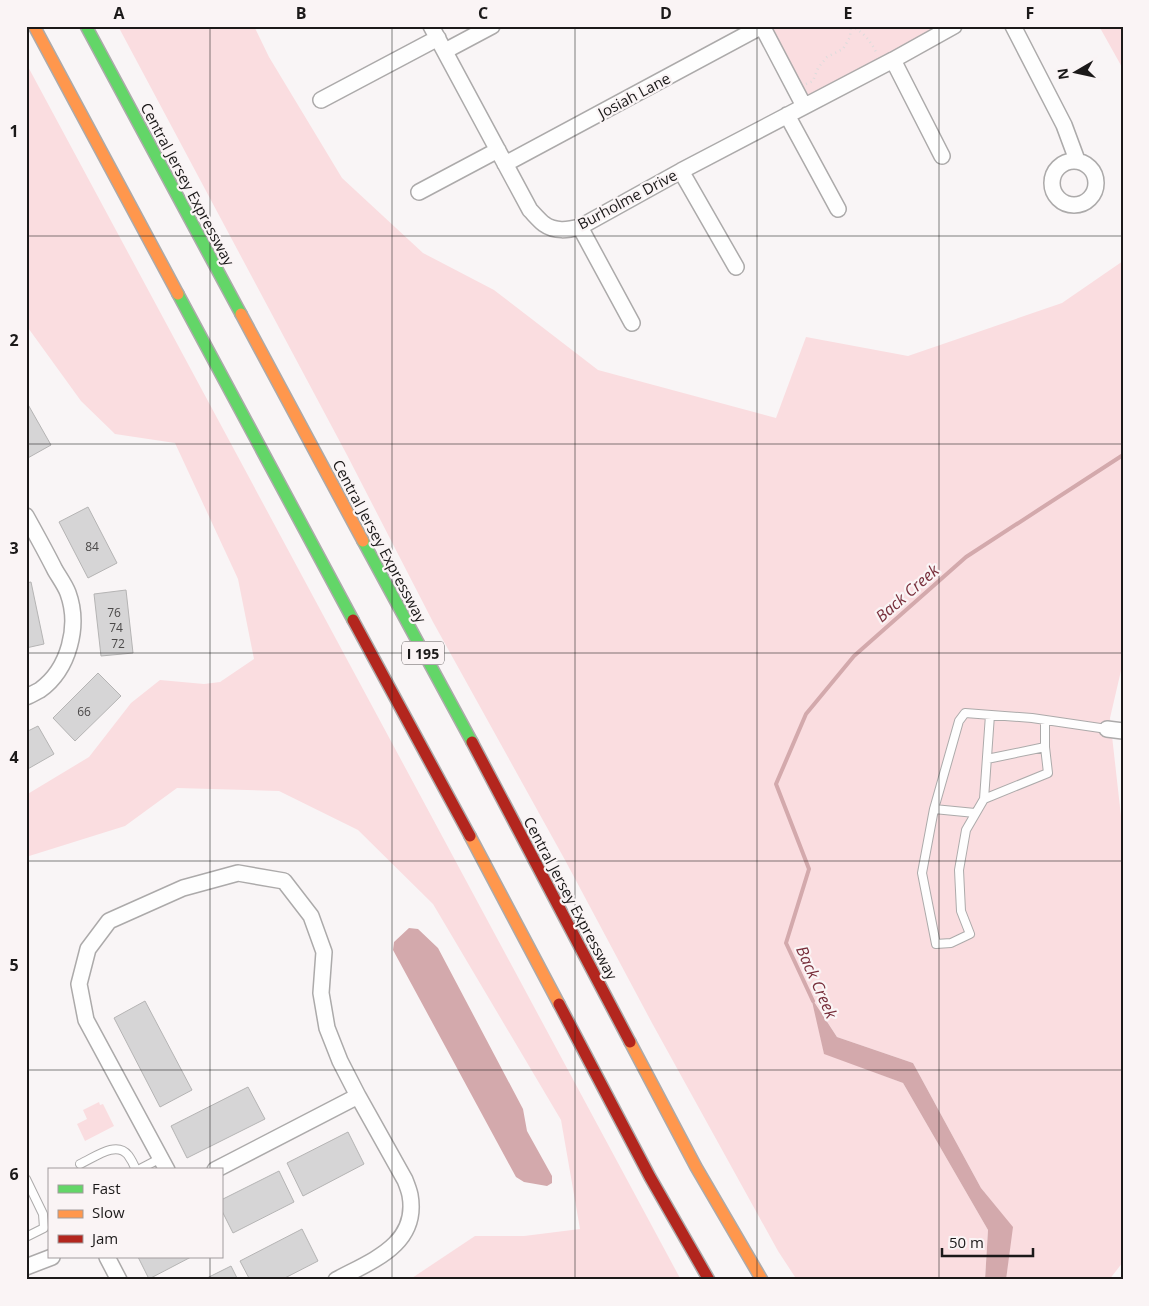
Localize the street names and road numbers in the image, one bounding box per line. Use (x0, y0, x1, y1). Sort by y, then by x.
street label: Josiah Lane (593, 68, 674, 123)
street label: Central Jersey Expressway (136, 99, 240, 269)
street label: Burholme Drive (574, 164, 680, 234)
street label: Central Jersey Expressway (328, 456, 432, 626)
road number: I 195 (402, 641, 444, 664)
street label: Central Jersey Expressway (519, 813, 623, 983)

